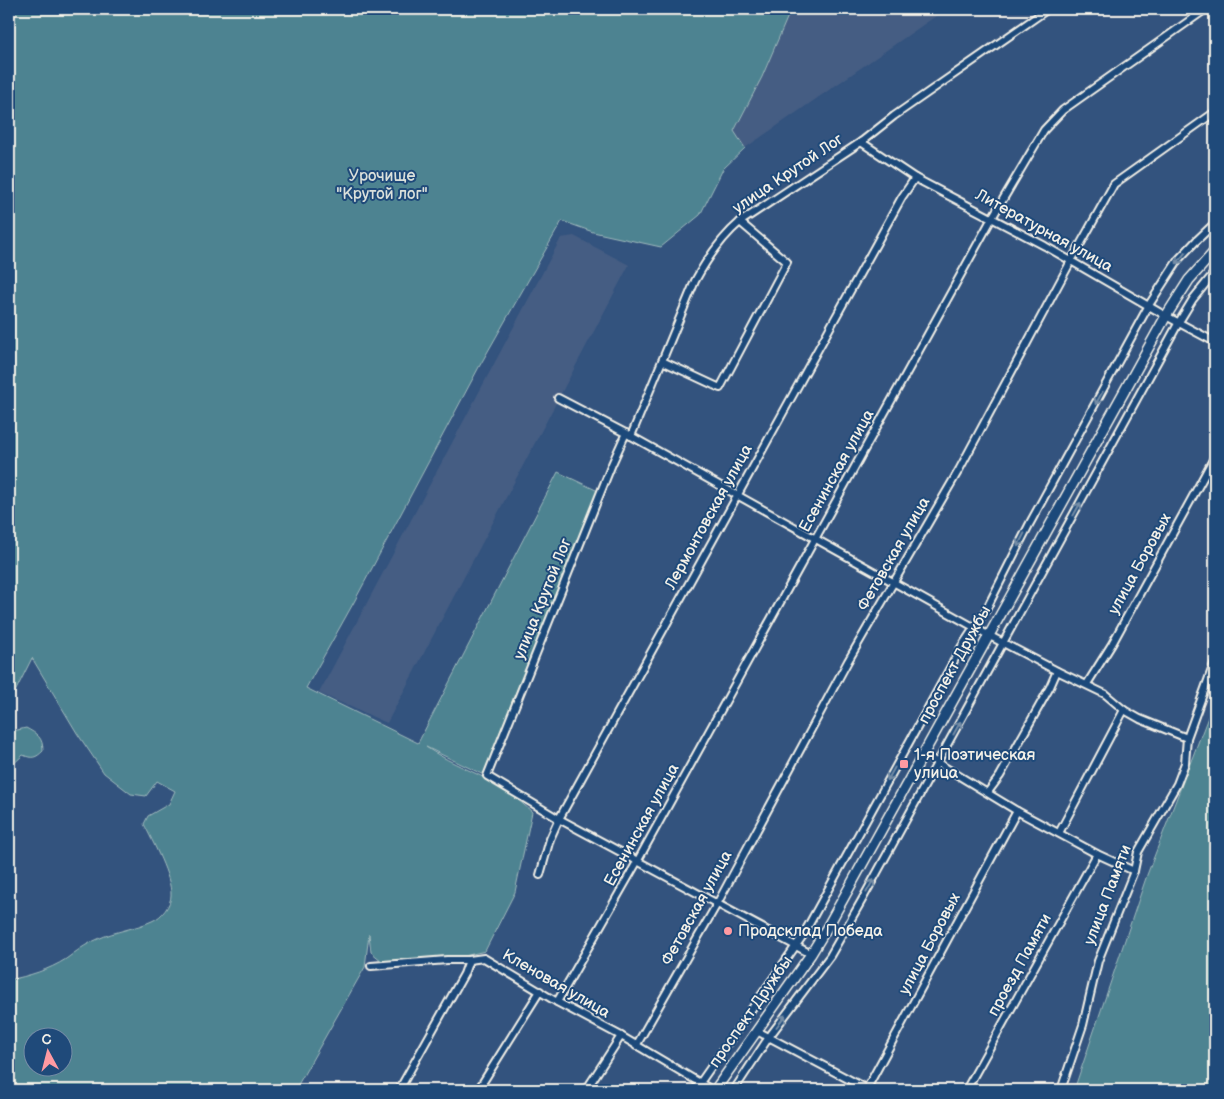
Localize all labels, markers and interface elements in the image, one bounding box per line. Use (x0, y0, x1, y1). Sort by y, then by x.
street label: улица Крутой Лог (729, 130, 847, 218)
park label: Урочище "Крутой лог" (336, 167, 428, 204)
street label: Литературная улица (971, 185, 1116, 277)
one-way arrow (1176, 251, 1187, 264)
one-way arrow (1094, 390, 1104, 405)
street label: Есенинская улица (795, 406, 879, 536)
street label: Лермонтовская улица (661, 441, 757, 594)
street label: Фетовская улица (854, 493, 935, 614)
one-way arrow (1072, 501, 1082, 516)
street label: улица Боровых (1104, 510, 1176, 618)
one-way arrow (1016, 532, 1025, 547)
street label: улица Крутой Лог (510, 536, 576, 662)
street label: проспект Дружбы (915, 603, 995, 727)
one-way arrow (953, 721, 962, 736)
place label: 1-я Поэтическая улица (914, 746, 1036, 783)
marker: 1-я Поэтическая улица (898, 758, 910, 770)
street label: Есенинская улица (600, 760, 684, 890)
one-way arrow (886, 766, 896, 781)
street label: улица Памяти (1080, 842, 1136, 948)
street label: Фетовская улица (658, 847, 737, 969)
one-way arrow (866, 879, 876, 893)
street label: улица Боровых (895, 890, 965, 998)
street label: проезд Памяти (984, 910, 1056, 1020)
place label: Продсклад Победа (738, 922, 883, 941)
marker: Продсклад Победа (722, 925, 734, 937)
street label: Кленовая улица (499, 946, 614, 1023)
street label: проспект Дружбы (705, 952, 797, 1072)
one-way arrow (776, 1014, 786, 1028)
north arrow (22, 1026, 72, 1076)
text: С (41, 1031, 53, 1049)

